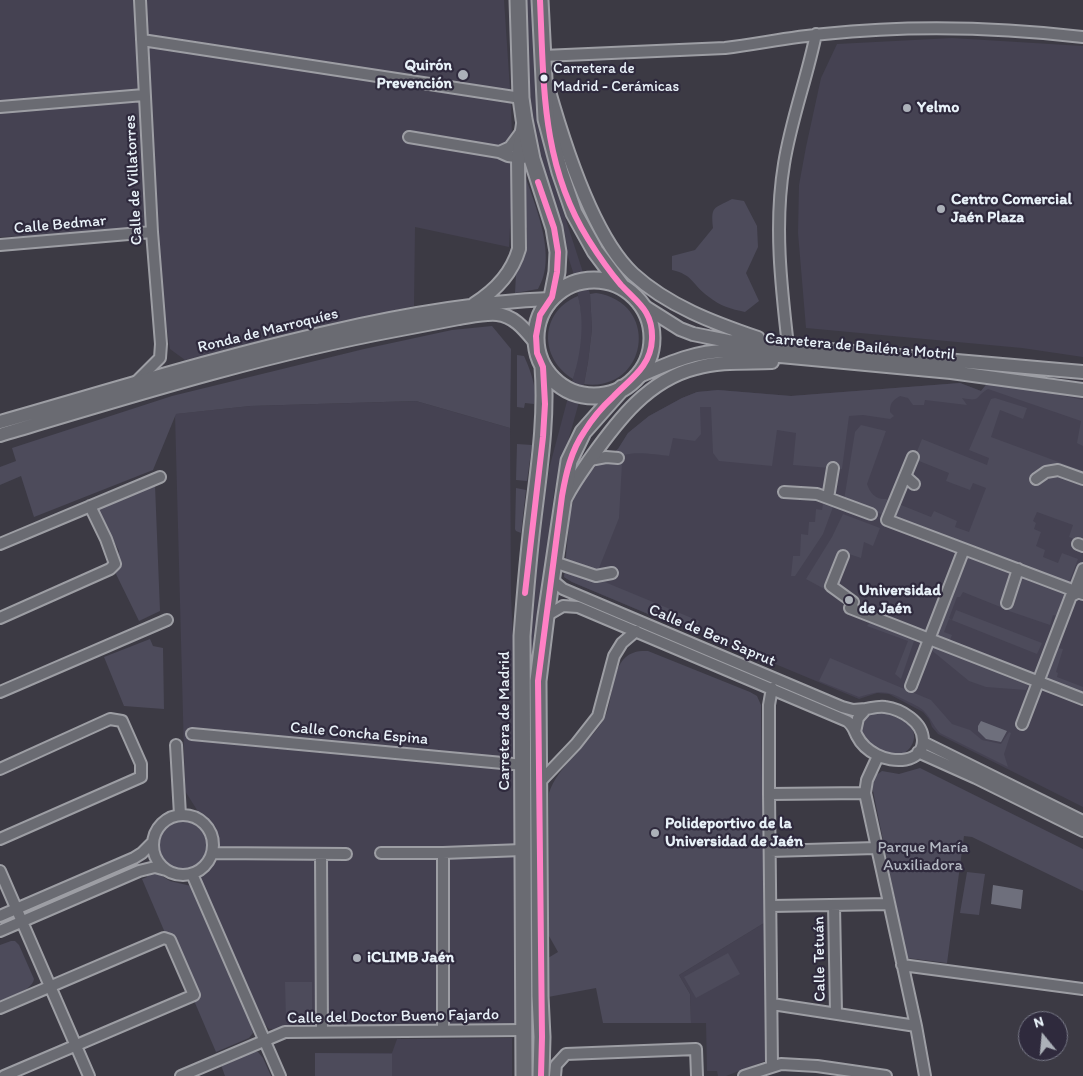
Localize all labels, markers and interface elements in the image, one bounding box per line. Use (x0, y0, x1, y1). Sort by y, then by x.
place label: Quirón Prevención (377, 56, 452, 94)
place label: Carretera de Madrid - Cerámicas (553, 60, 679, 95)
marker: Quirón Prevención (456, 68, 470, 82)
marker: Carretera de Madrid - Cerámicas (539, 73, 549, 83)
place label: Yelmo (917, 98, 959, 118)
marker: Yelmo (901, 102, 913, 114)
street label: Calle de Villatorres (121, 114, 147, 246)
place label: Centro Comercial Jaén Plaza (951, 190, 1072, 228)
marker: Centro Comercial Jaén Plaza (935, 203, 947, 215)
street label: Calle Bedmar (13, 211, 107, 239)
street label: Ronda de Marroquíes (196, 304, 340, 358)
street label: Carretera de Bailén a Motril (764, 329, 956, 365)
place label: Universidad de Jaén (859, 581, 941, 619)
marker: Universidad de Jaén (843, 594, 855, 606)
street label: Calle de Ben Saprut (646, 601, 778, 671)
street label: Carretera de Madrid (495, 651, 515, 791)
street label: Calle Concha Espina (289, 718, 429, 750)
place label: Polideportivo de la Universidad de Jaén (665, 814, 803, 852)
marker: Polideportivo de la Universidad de Jaén (649, 827, 661, 839)
park label: Parque María Auxiliadora (878, 838, 968, 876)
street label: Calle Tetuán (810, 916, 830, 1002)
place label: iCLIMB Jaén (367, 948, 454, 968)
marker: iCLIMB Jaén (351, 952, 363, 964)
street label: Calle del Doctor Bueno Fajardo (287, 1006, 499, 1028)
north arrow (1018, 1011, 1068, 1061)
text: N (1032, 1013, 1046, 1032)

